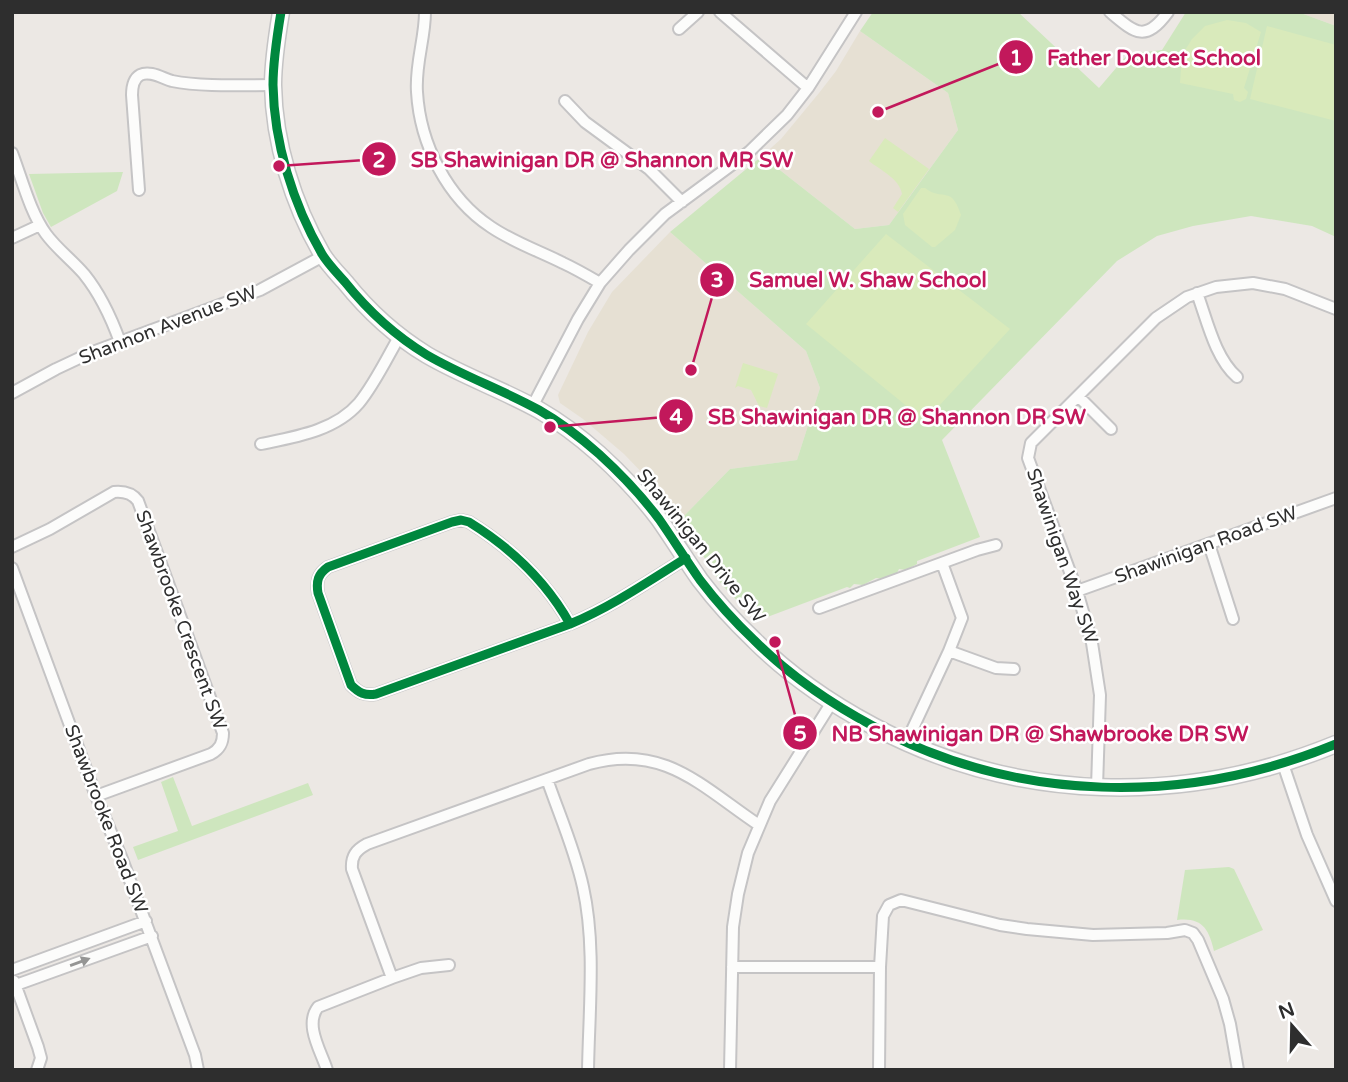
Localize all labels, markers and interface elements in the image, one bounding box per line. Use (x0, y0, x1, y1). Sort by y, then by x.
callout: Father Doucet School (998, 36, 1275, 78)
text: 1 (1009, 46, 1023, 71)
text: Father Doucet School (1047, 46, 1261, 71)
callout: SB Shawinigan DR @ Shannon MR SW (362, 138, 808, 180)
text: 2 (372, 148, 386, 173)
text: SB Shawinigan DR @ Shannon MR SW (411, 148, 794, 173)
callout: Samuel W. Shaw School (700, 259, 1000, 301)
text: 3 (710, 268, 724, 293)
text: Samuel W. Shaw School (749, 268, 987, 293)
street label: Shannon Avenue SW (76, 281, 260, 369)
callout: SB Shawinigan DR @ Shannon DR SW (658, 395, 1100, 437)
text: 4 (669, 405, 683, 430)
text: SB Shawinigan DR @ Shannon DR SW (708, 405, 1087, 430)
street label: Shawinigan Drive SW (632, 465, 770, 627)
street label: Shawinigan Way SW (1022, 465, 1102, 647)
street label: Shawinigan Road SW (1112, 502, 1300, 588)
street label: Shawbrooke Crescent SW (131, 507, 231, 733)
callout: NB Shawinigan DR @ Shawbrooke DR SW (783, 712, 1263, 754)
street label: Shawbrooke Road SW (60, 722, 152, 916)
text: 5 (793, 722, 807, 747)
text: NB Shawinigan DR @ Shawbrooke DR SW (832, 722, 1249, 747)
one-way arrow (69, 956, 90, 967)
north arrow (1257, 991, 1327, 1061)
text: N (1276, 998, 1297, 1024)

